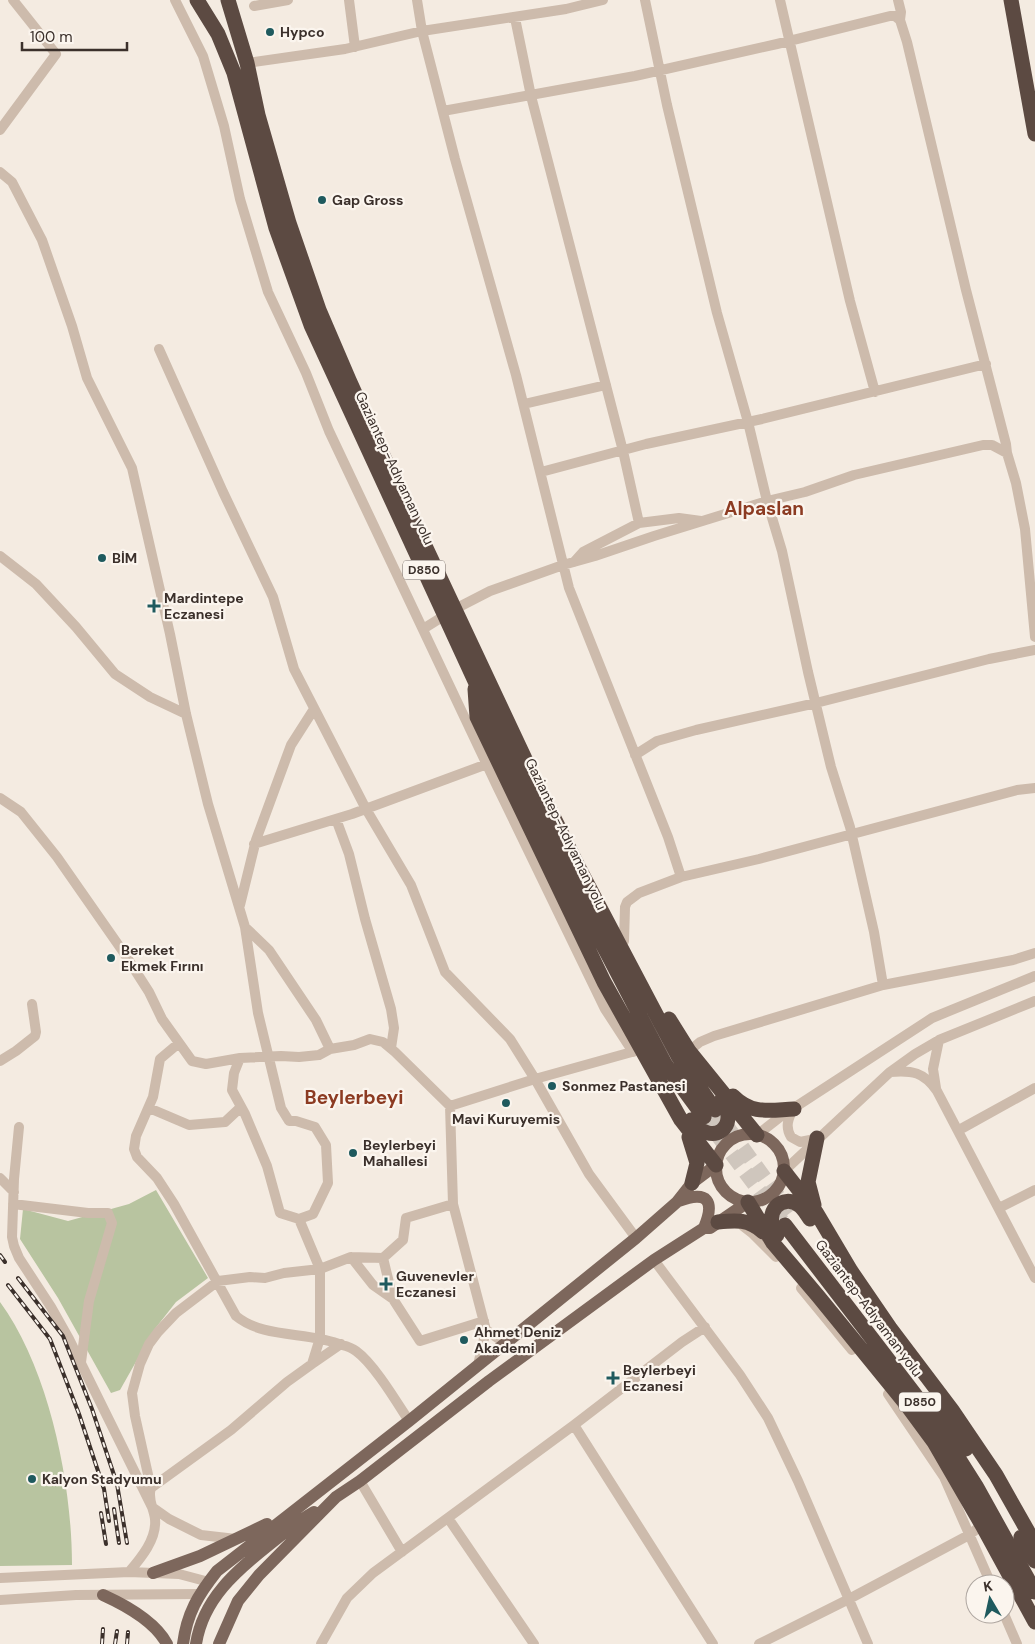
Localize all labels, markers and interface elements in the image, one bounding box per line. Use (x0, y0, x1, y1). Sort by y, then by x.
scale bar (22, 20, 128, 52)
place label: Hypco (280, 23, 325, 41)
marker: Hypco (264, 26, 276, 38)
text: 100 m (30, 27, 73, 47)
place label: Gap Gross (332, 191, 404, 209)
marker: Gap Gross (316, 194, 328, 206)
street label: Gaziantep-Adıyaman yolu (352, 389, 438, 547)
district label: Alpaslan (724, 496, 804, 521)
place label: BİM (112, 549, 137, 567)
marker: BİM (96, 552, 108, 564)
road number: D850 (403, 560, 445, 580)
place label: Mardintepe Eczanesi (164, 589, 244, 623)
marker: Mardintepe Eczanesi (148, 600, 160, 612)
street label: Gaziantep-Adıyaman yolu (521, 755, 611, 913)
place label: Bereket Ekmek Fırını (121, 941, 204, 975)
marker: Bereket Ekmek Fırını (105, 952, 117, 964)
place label: Sonmez Pastanesi (562, 1077, 686, 1095)
marker: Sonmez Pastanesi (546, 1080, 558, 1092)
district label: Beylerbeyi (305, 1085, 403, 1110)
marker: Mavi Kuruyemis (500, 1097, 512, 1109)
place label: Mavi Kuruyemis (452, 1110, 560, 1128)
place label: Beylerbeyi Mahallesi (363, 1136, 436, 1170)
marker: Beylerbeyi Mahallesi (347, 1147, 359, 1159)
street label: Gaziantep-Adıyaman yolu (812, 1236, 926, 1380)
place label: Guvenevler Eczanesi (396, 1267, 474, 1301)
marker: Guvenevler Eczanesi (380, 1278, 392, 1290)
place label: Ahmet Deniz Akademi (474, 1323, 561, 1357)
marker: Ahmet Deniz Akademi (458, 1334, 470, 1346)
place label: Beylerbeyi Eczanesi (623, 1361, 696, 1395)
marker: Beylerbeyi Eczanesi (607, 1372, 619, 1384)
road number: D850 (899, 1392, 941, 1411)
place label: Kalyon Stadyumu (42, 1470, 162, 1488)
marker: Kalyon Stadyumu (26, 1473, 38, 1485)
north arrow (965, 1574, 1015, 1624)
text: K (982, 1577, 994, 1596)

